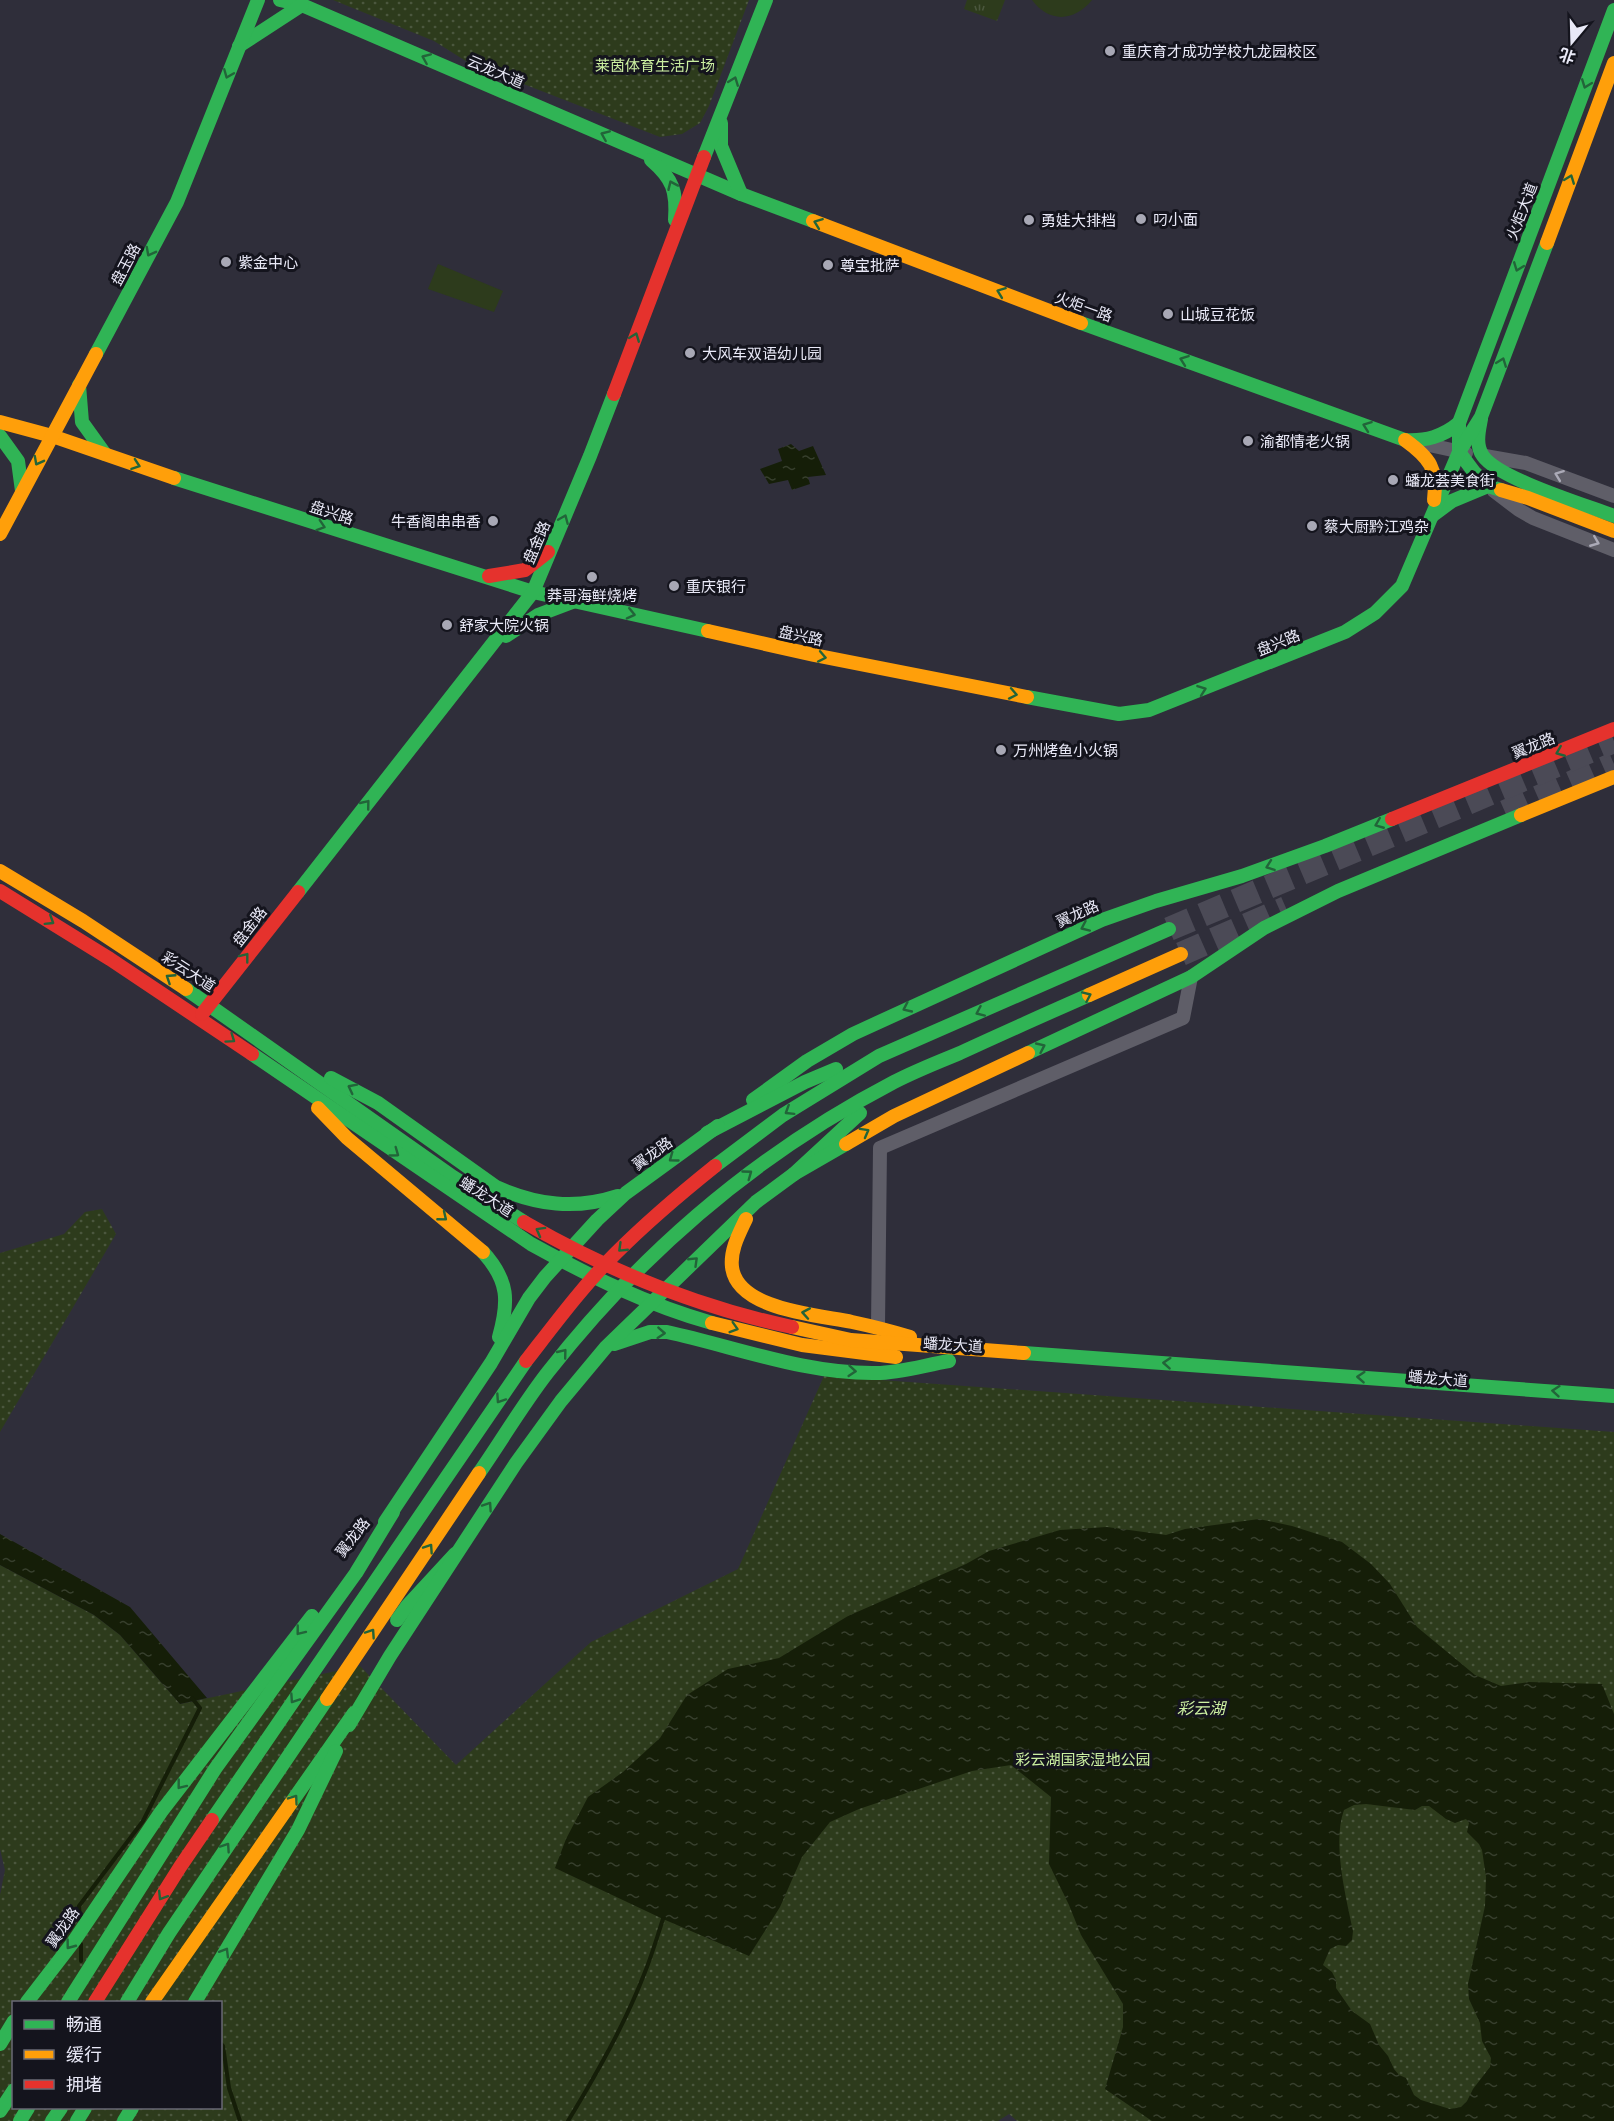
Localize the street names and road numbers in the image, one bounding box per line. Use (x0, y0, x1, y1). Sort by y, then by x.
street label: 云龙大道 (465, 51, 527, 91)
street label: 火炬大道 (1502, 180, 1540, 242)
street label: 盘玉路 (106, 240, 144, 288)
street label: 火炬一路 (1053, 287, 1115, 325)
street label: 盘兴路 (308, 496, 356, 528)
street label: 盘金路 (519, 518, 553, 566)
street label: 盘兴路 (777, 622, 825, 648)
street label: 盘兴路 (1254, 625, 1302, 659)
street label: 翼龙路 (1509, 728, 1557, 762)
street label: 翼龙路 (1053, 896, 1101, 930)
street label: 盘金路 (228, 903, 270, 949)
street label: 彩云大道 (159, 947, 219, 995)
street label: 翼龙路 (629, 1132, 675, 1174)
street label: 蟠龙大道 (457, 1172, 517, 1220)
street label: 蟠龙大道 (922, 1333, 984, 1355)
street label: 蟠龙大道 (1407, 1366, 1469, 1390)
street label: 翼龙路 (331, 1514, 373, 1560)
street label: 翼龙路 (42, 1903, 82, 1951)

